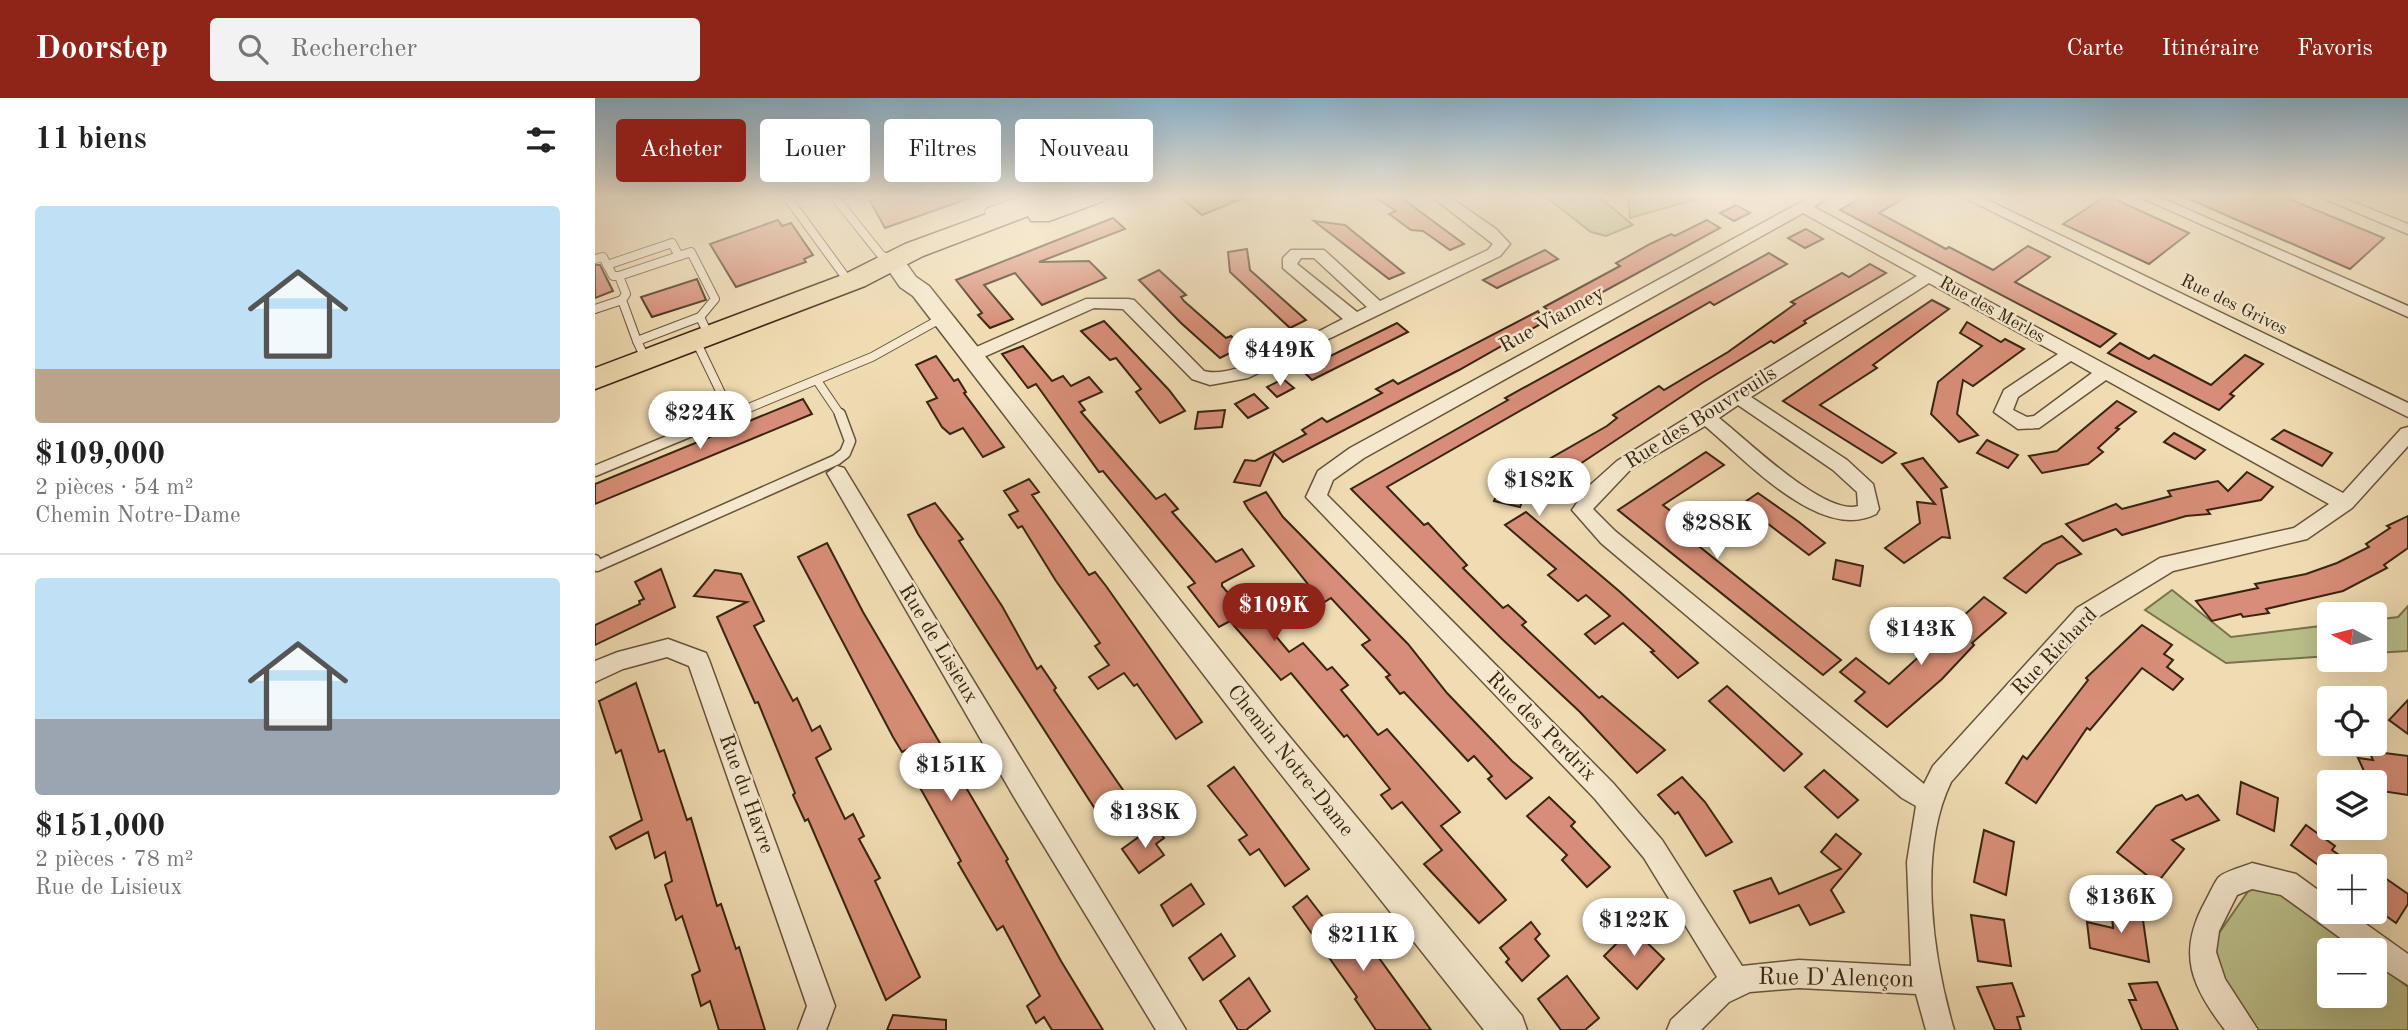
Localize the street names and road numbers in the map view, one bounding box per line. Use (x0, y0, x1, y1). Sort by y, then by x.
street label: Rue des Grives (2178, 271, 2290, 339)
street label: Rue des Merles (1936, 274, 2048, 347)
street label: Rue Vianney (1496, 283, 1608, 357)
street label: Rue des Bouvreuils (1621, 363, 1781, 473)
street label: Rue de Lisieux (894, 581, 982, 707)
street label: Rue Richard (2008, 604, 2102, 700)
street label: Rue des Perdrix (1482, 668, 1600, 786)
street label: Chemin Notre-Dame (1223, 681, 1357, 841)
street label: Rue du Havre (715, 731, 777, 857)
street label: Rue D'Alençon (1758, 966, 1914, 992)

